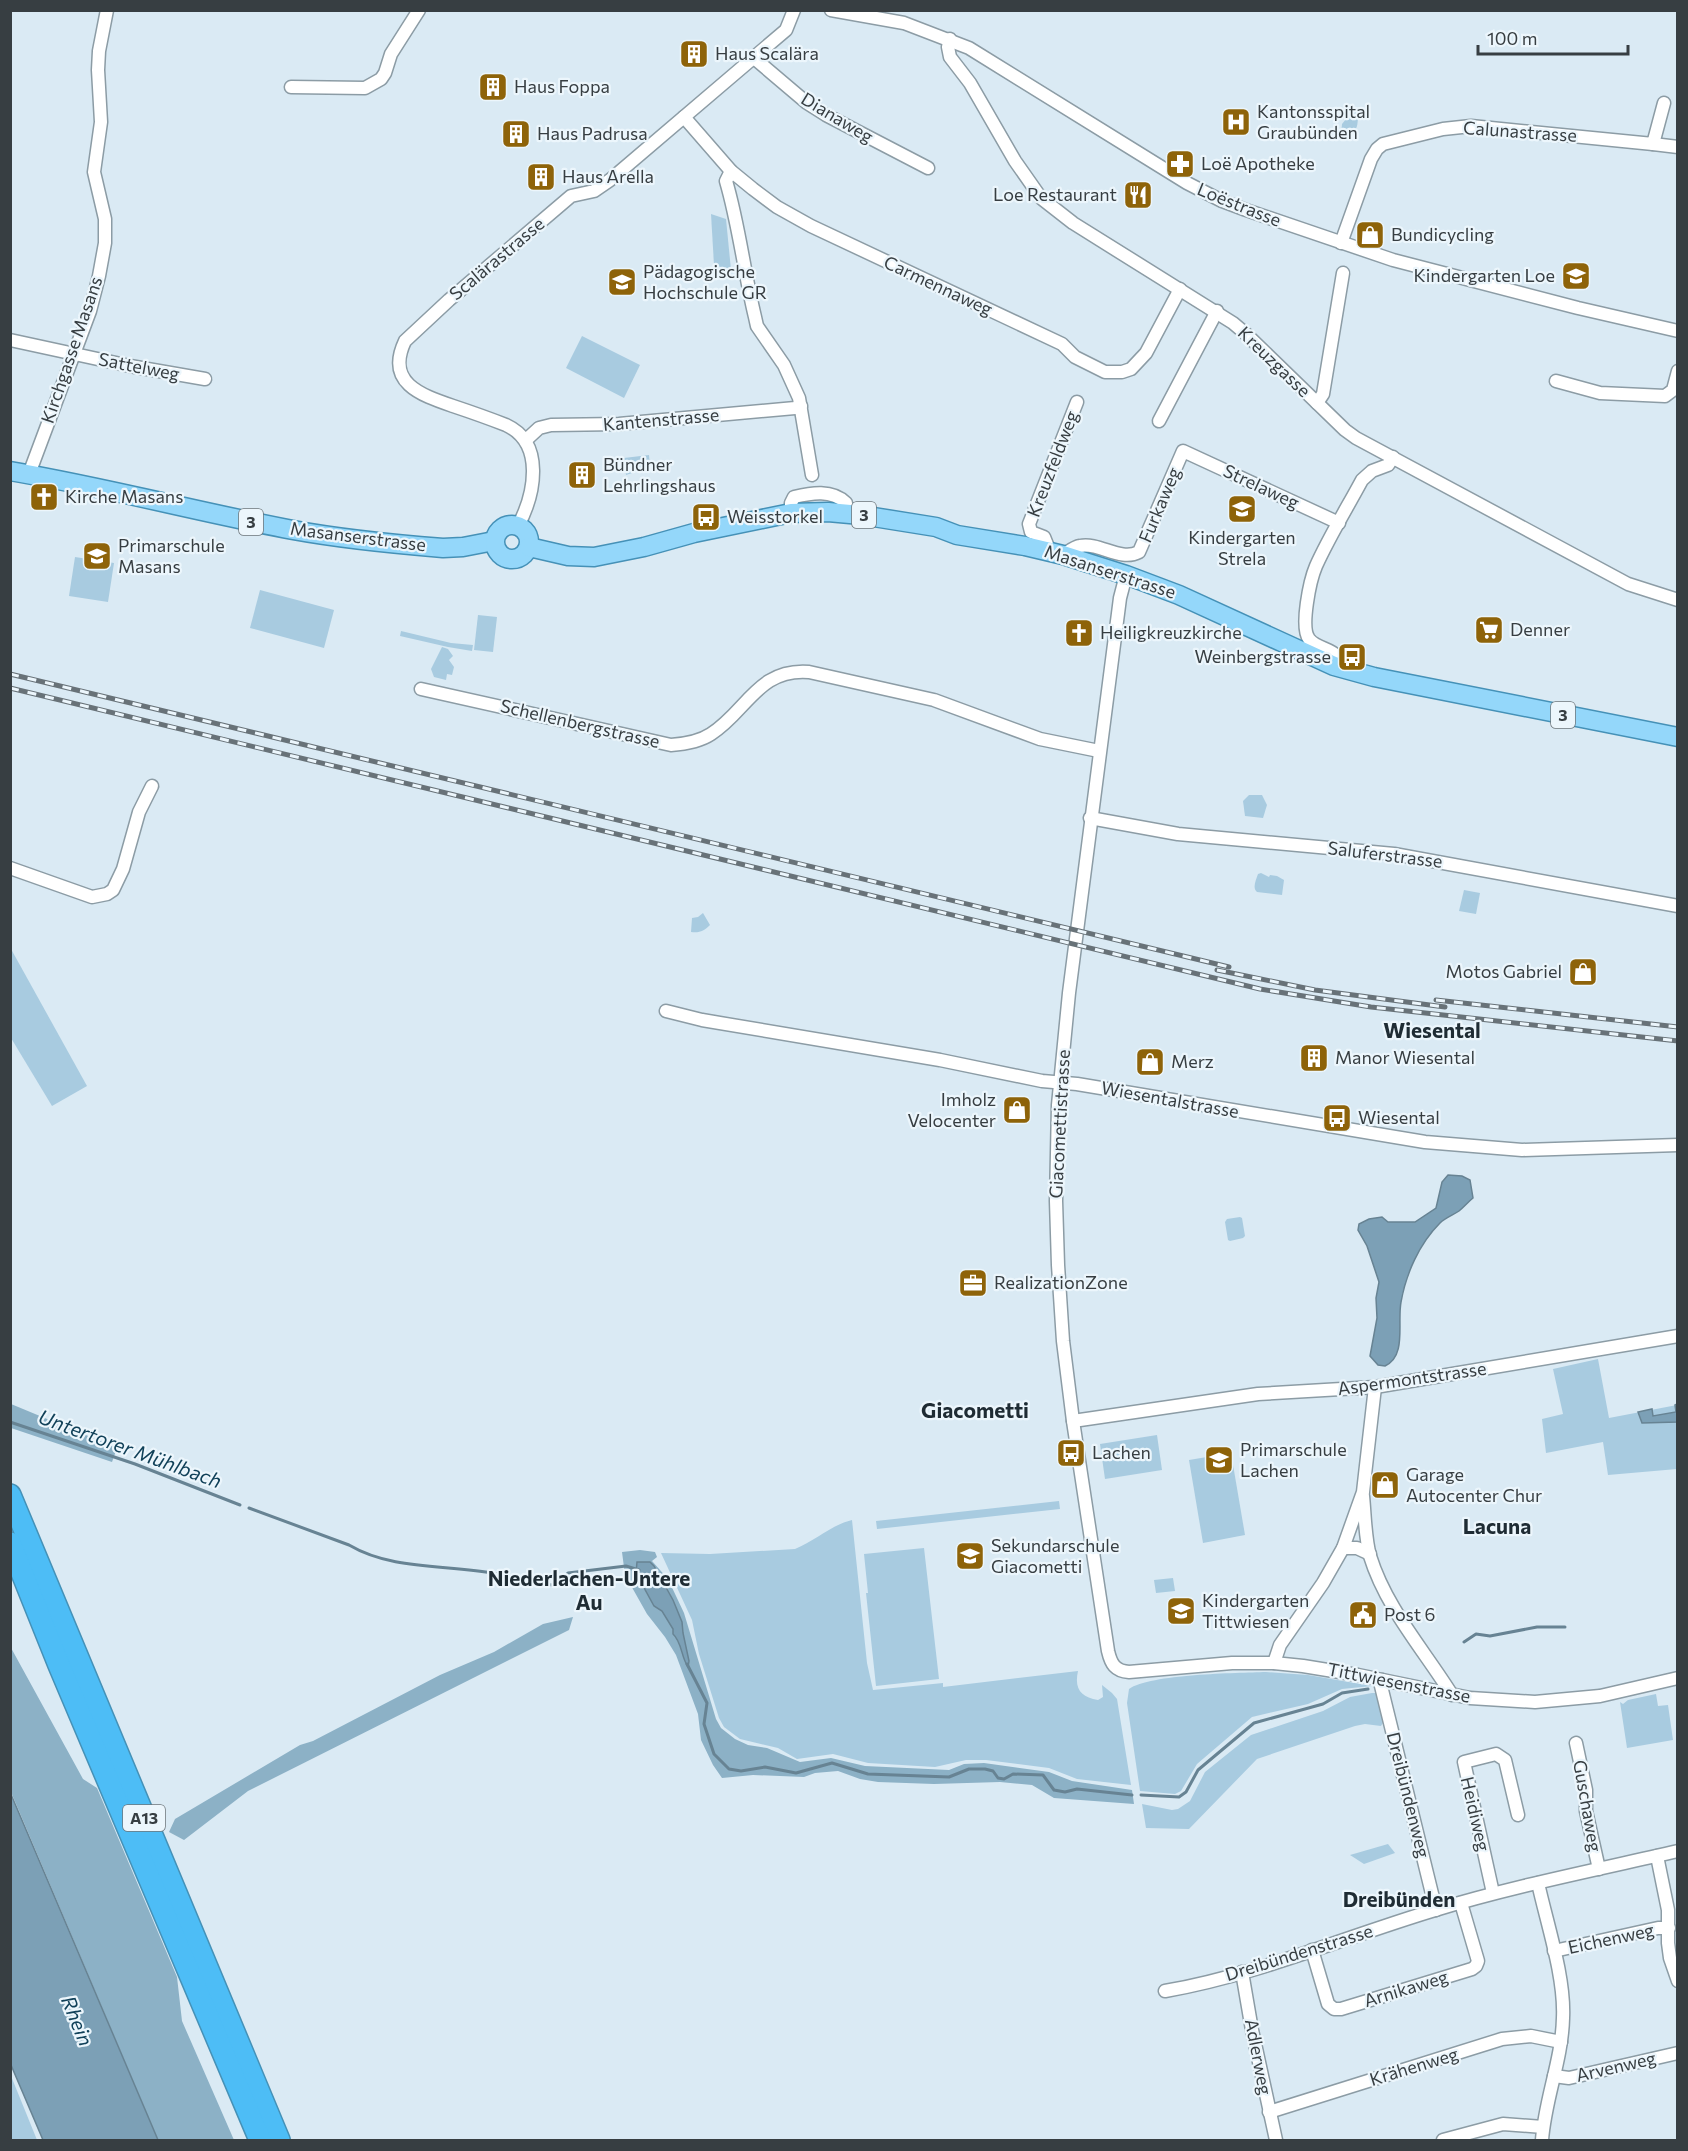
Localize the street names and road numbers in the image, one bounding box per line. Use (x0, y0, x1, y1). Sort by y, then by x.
street label: Dianaweg (797, 87, 878, 147)
street label: Calunastrasse (1462, 116, 1578, 146)
street label: Loëstrasse (1194, 177, 1284, 231)
street label: Scalärastrasse (444, 212, 548, 304)
street label: Carmennaweg (881, 250, 996, 320)
street label: Kirchgasse Masans (36, 273, 106, 426)
street label: Kreuzgasse (1234, 321, 1316, 401)
street label: Sattelweg (97, 347, 182, 385)
street label: Kantenstrasse (602, 403, 720, 435)
street label: Kreuzfeldweg (1022, 407, 1082, 520)
street label: Strelaweg (1220, 459, 1303, 513)
street label: Furkaweg (1133, 463, 1185, 546)
road number: 3 (852, 502, 876, 528)
road number: 3 (239, 509, 263, 535)
street label: Masanserstrasse (289, 517, 427, 555)
street label: Masanserstrasse (1042, 539, 1179, 603)
street label: Schellenbergstrasse (498, 694, 662, 752)
road number: 3 (1551, 702, 1575, 728)
street label: Saluferstrasse (1326, 836, 1444, 872)
street label: Giacomettistrasse (1044, 1049, 1074, 1199)
street label: Wiesentalstrasse (1099, 1076, 1241, 1122)
street label: Aspermontstrasse (1336, 1357, 1488, 1399)
street label: Tittwiesenstrasse (1326, 1657, 1473, 1707)
street label: Dreibündenweg (1383, 1730, 1435, 1860)
street label: Guschaweg (1569, 1758, 1607, 1854)
street label: Heidiweg (1457, 1774, 1495, 1853)
road number: A13 (123, 1805, 165, 1831)
street label: Eichenweg (1566, 1918, 1656, 1958)
street label: Dreibündenstrasse (1222, 1919, 1375, 1985)
street label: Arnikaweg (1361, 1965, 1451, 2011)
street label: Adlerweg (1241, 2017, 1277, 2097)
street label: Krähenweg (1367, 2042, 1461, 2090)
street label: Arvenweg (1574, 2046, 1658, 2086)

